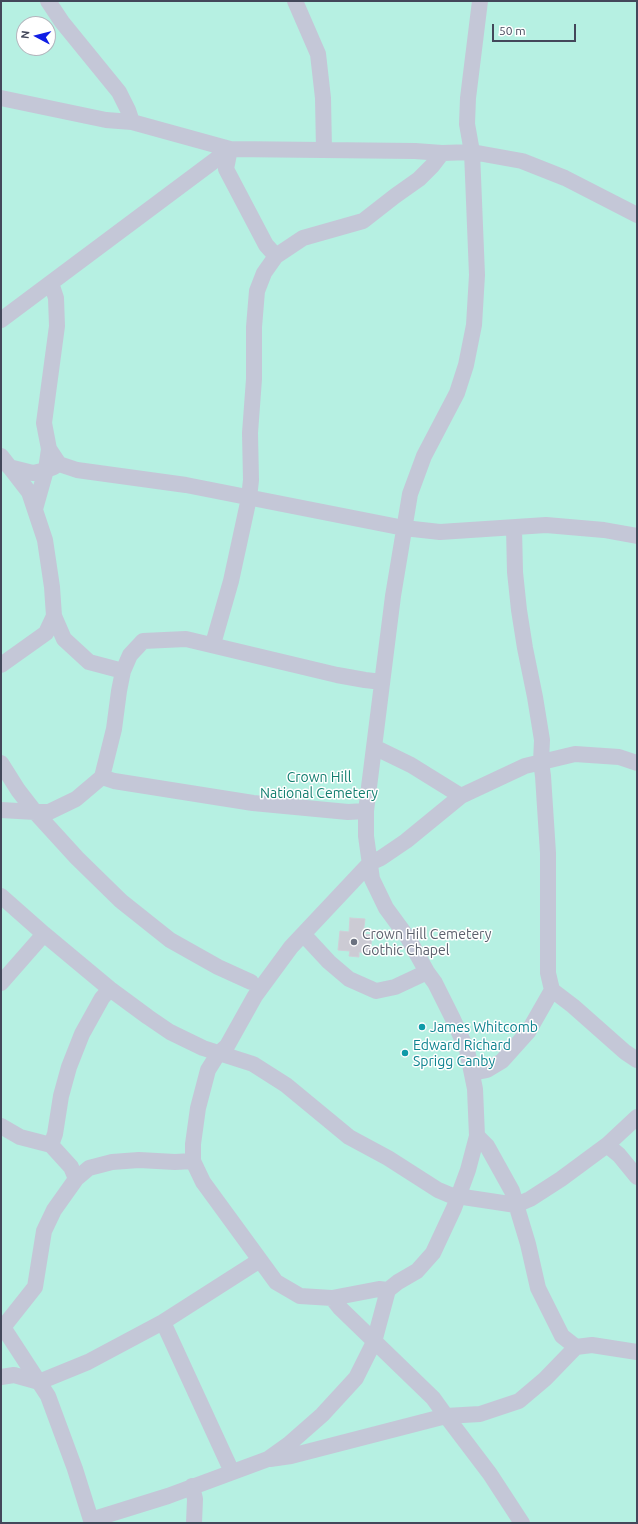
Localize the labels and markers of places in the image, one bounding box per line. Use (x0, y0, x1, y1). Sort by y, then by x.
place label: Crown Hill Cemetery Gothic Chapel (362, 926, 491, 958)
marker: Crown Hill Cemetery Gothic Chapel (349, 937, 359, 947)
place label: James Whitcomb (430, 1019, 538, 1035)
marker: James Whitcomb (417, 1022, 427, 1032)
place label: Edward Richard Sprigg Canby (413, 1037, 511, 1070)
marker: Edward Richard Sprigg Canby (400, 1048, 410, 1058)

